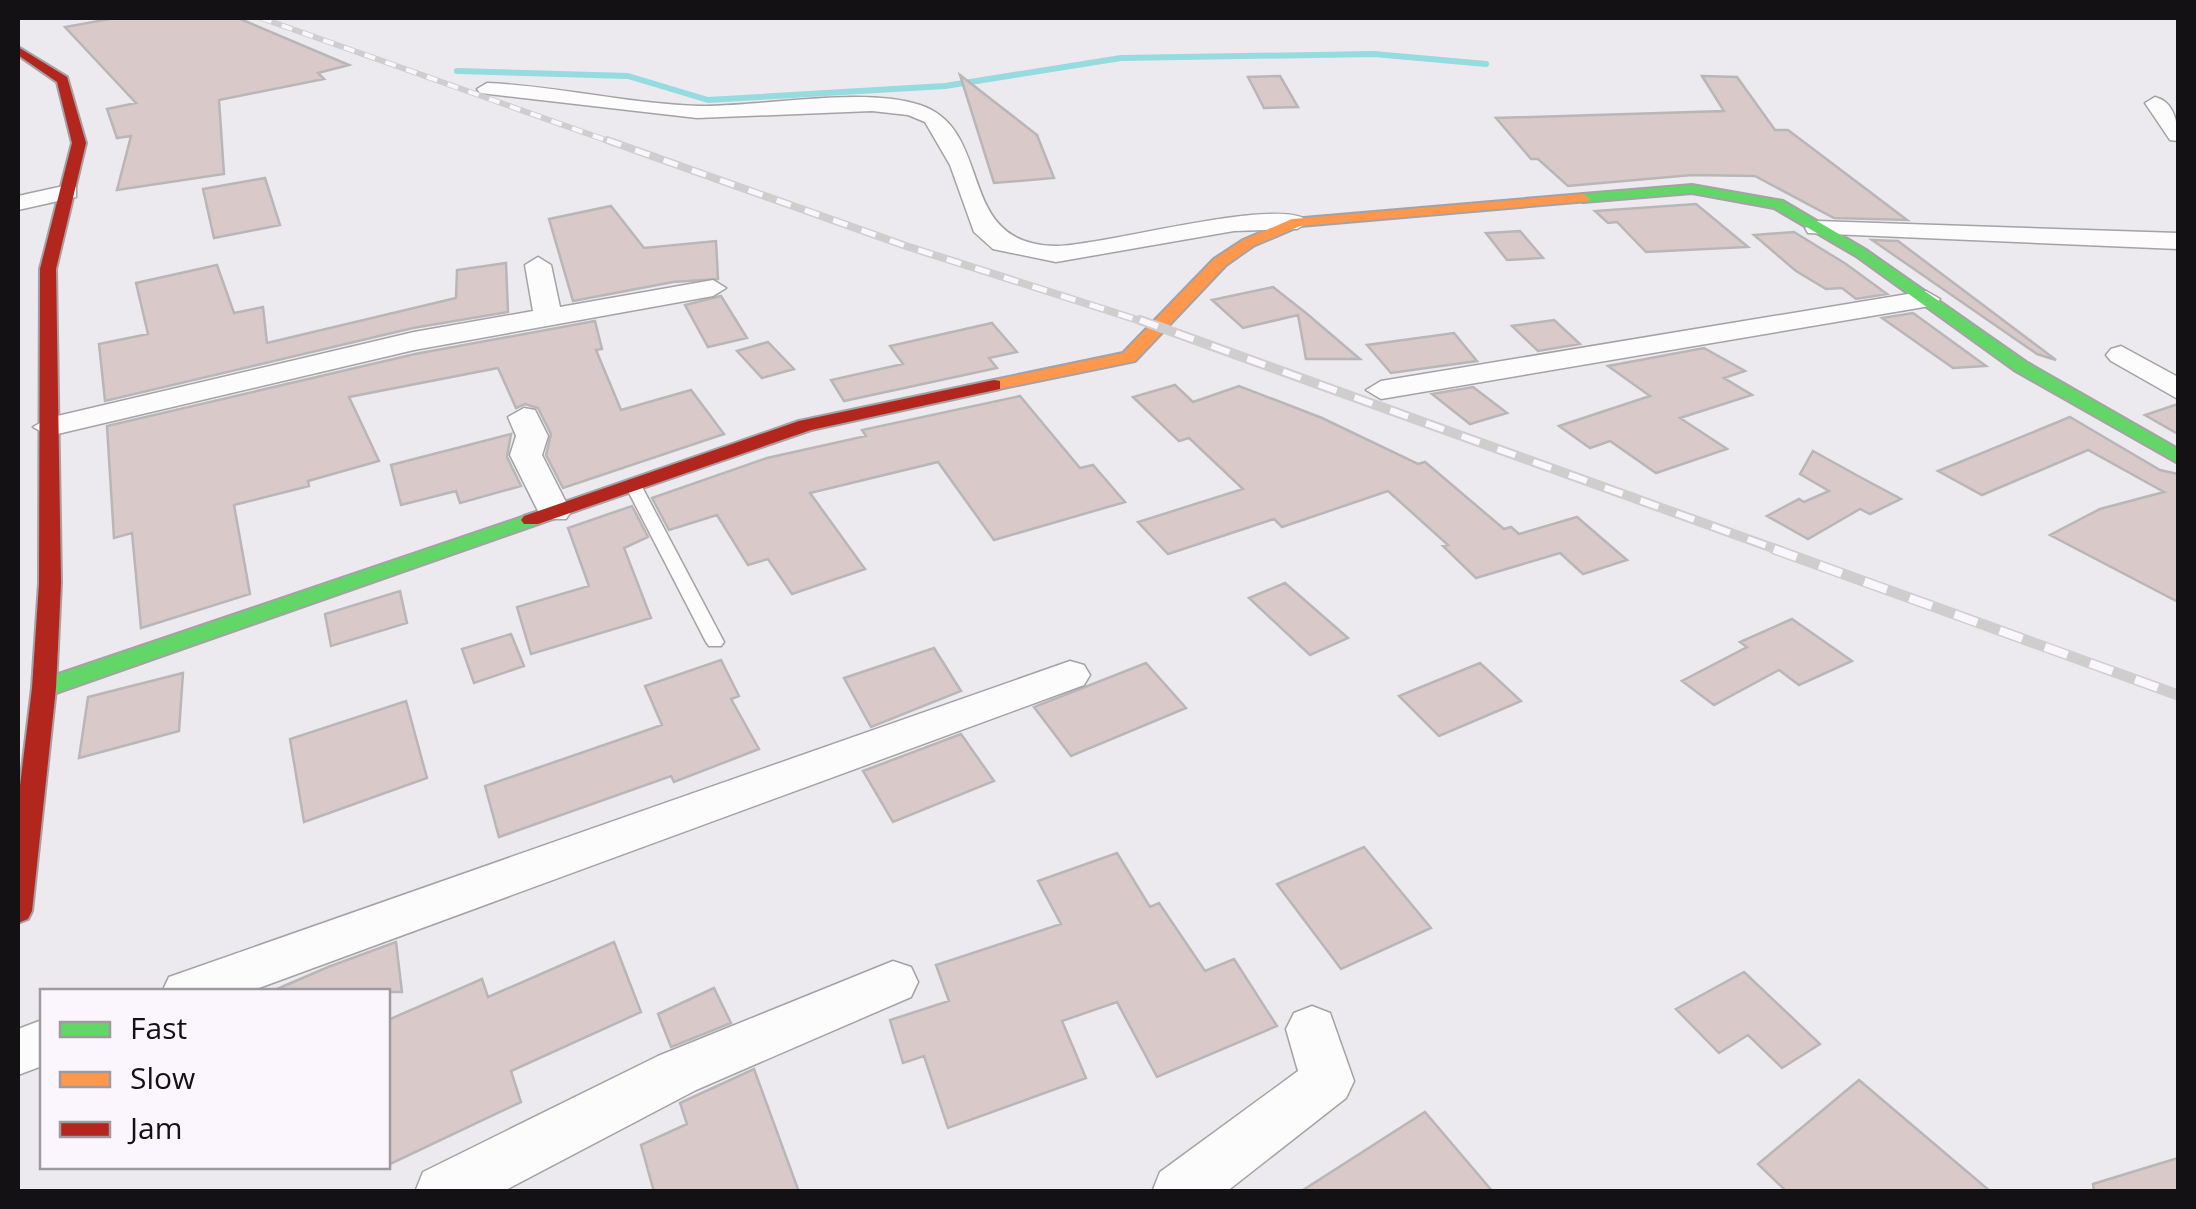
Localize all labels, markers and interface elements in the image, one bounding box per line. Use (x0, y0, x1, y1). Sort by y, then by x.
legend (40, 989, 390, 1169)
text: Fast (130, 1007, 187, 1048)
text: Slow (130, 1057, 195, 1098)
text: Jam (127, 1107, 183, 1148)

